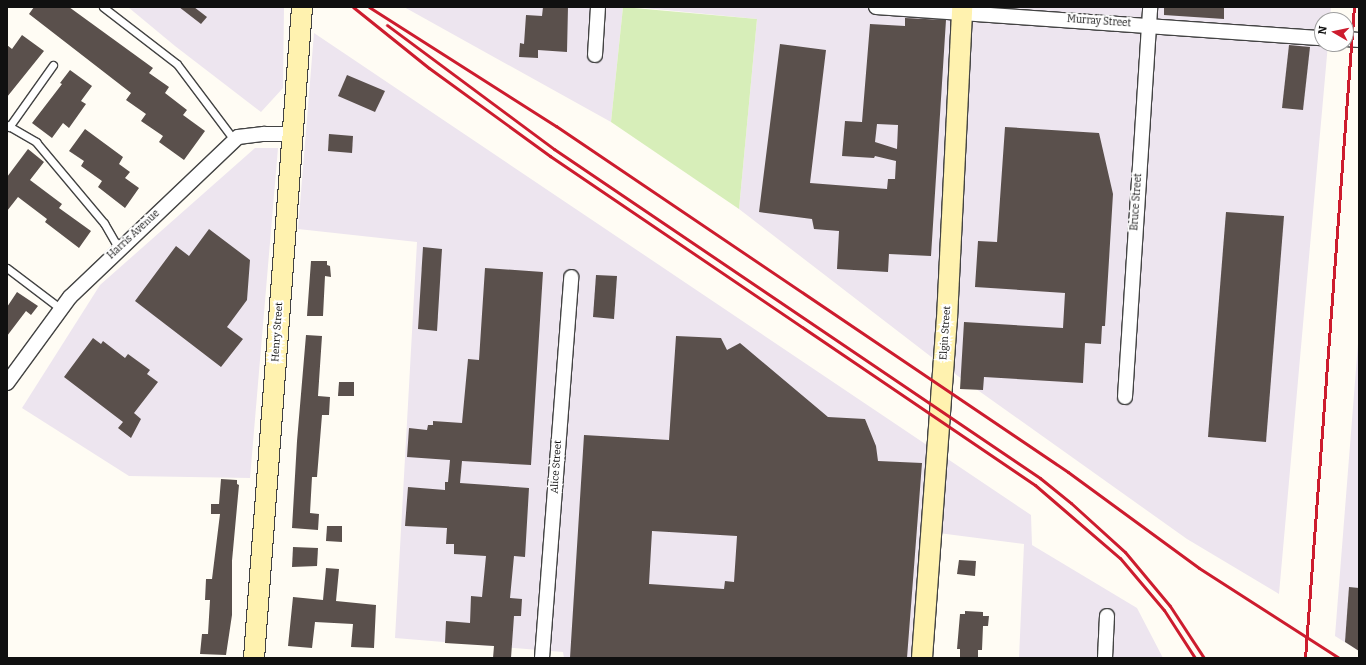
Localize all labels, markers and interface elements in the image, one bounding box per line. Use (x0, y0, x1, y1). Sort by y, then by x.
north arrow (1314, 12, 1354, 52)
street label: Murray Street (1067, 14, 1131, 30)
text: N (1316, 25, 1330, 35)
street label: Bruce Street (1129, 173, 1145, 231)
street label: Harris Avenue (105, 208, 163, 262)
street label: Henry Street (270, 302, 286, 362)
street label: Elgin Street (938, 306, 954, 360)
street label: Alice Street (549, 440, 565, 494)

